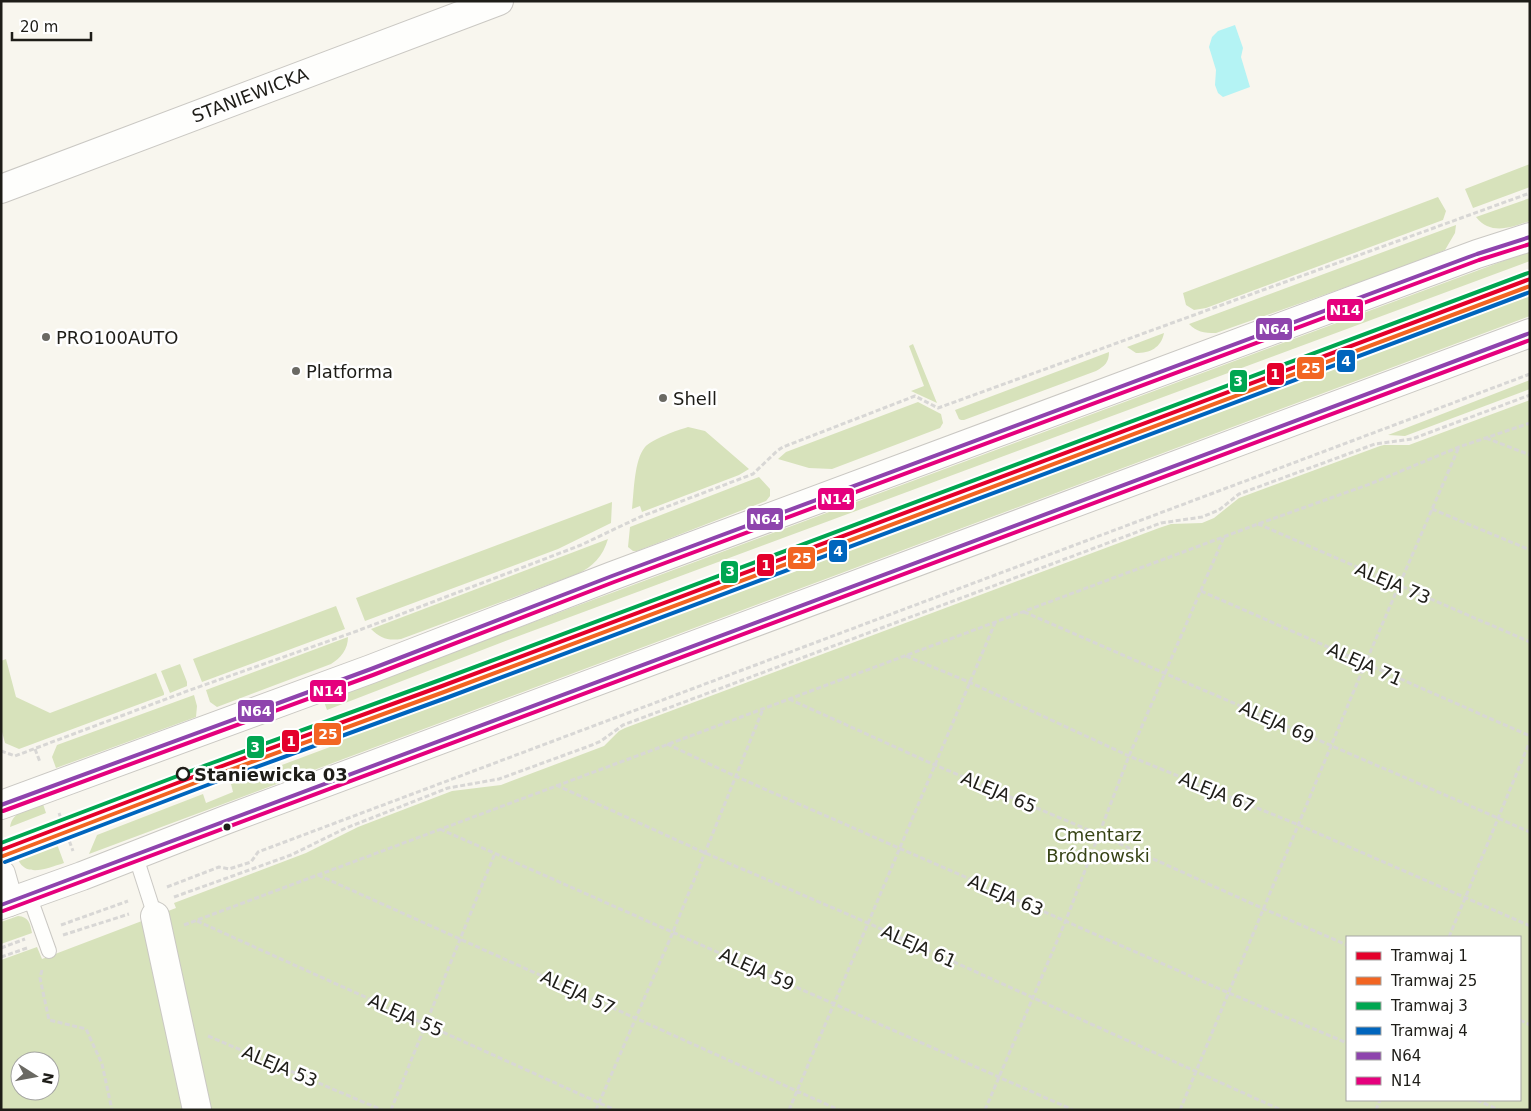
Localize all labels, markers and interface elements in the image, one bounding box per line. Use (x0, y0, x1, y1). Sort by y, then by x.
scale bar (12, 10, 91, 42)
text: 20 m (20, 18, 58, 36)
street label: STANIEWICKA (189, 63, 312, 127)
line badge: N14 (1326, 298, 1364, 322)
text: N14 (1329, 302, 1361, 318)
line badge: N64 (1255, 317, 1293, 341)
text: N64 (1258, 321, 1290, 337)
place label: PRO100AUTO (56, 327, 179, 348)
marker: PRO100AUTO (40, 331, 52, 343)
line badge: 4 (1336, 349, 1356, 373)
text: 4 (1341, 353, 1351, 369)
line badge: 25 (1296, 356, 1325, 380)
text: 25 (1301, 360, 1321, 376)
place label: Platforma (306, 361, 393, 382)
line badge: 1 (1266, 362, 1285, 386)
marker: Platforma (290, 365, 302, 377)
text: 1 (1270, 366, 1280, 382)
line badge: 3 (1229, 369, 1248, 393)
text: 3 (1233, 373, 1243, 389)
place label: Shell (673, 388, 717, 409)
marker: Shell (657, 392, 669, 404)
line badge: N14 (817, 487, 855, 511)
text: N14 (820, 491, 852, 507)
line badge: N64 (746, 507, 784, 531)
text: N64 (749, 511, 781, 527)
line badge: 4 (828, 539, 848, 563)
text: 4 (833, 543, 843, 559)
line badge: 25 (787, 546, 816, 570)
text: 25 (792, 550, 812, 566)
line badge: 1 (756, 553, 775, 577)
text: 1 (761, 557, 771, 573)
street label: ALEJA 73 (1352, 558, 1434, 608)
line badge: 3 (720, 560, 739, 584)
text: 3 (725, 563, 735, 579)
street label: ALEJA 71 (1324, 638, 1406, 690)
line badge: N14 (309, 679, 347, 703)
text: N14 (312, 683, 344, 699)
street label: ALEJA 69 (1236, 696, 1318, 748)
line badge: N64 (237, 699, 275, 723)
text: N64 (240, 703, 272, 719)
line badge: 25 (313, 722, 342, 746)
text: 25 (318, 726, 338, 742)
line badge: 1 (281, 729, 300, 753)
text: 1 (286, 733, 296, 749)
line badge: 3 (246, 735, 265, 759)
text: 3 (250, 739, 260, 755)
place label: Staniewicka 03 (194, 764, 348, 785)
marker: Staniewicka 03 (176, 767, 190, 781)
street label: ALEJA 65 (958, 767, 1040, 817)
street label: ALEJA 67 (1176, 767, 1258, 817)
unlabelled marker (222, 822, 232, 832)
park label: Cmentarz Bródnowski (1046, 824, 1150, 866)
street label: ALEJA 63 (965, 870, 1047, 920)
street label: ALEJA 61 (878, 920, 960, 972)
legend (1346, 936, 1521, 1101)
street label: ALEJA 59 (716, 943, 798, 995)
text: Tramwaj 1 (1390, 947, 1468, 965)
street label: ALEJA 57 (537, 966, 619, 1018)
text: Tramwaj 25 (1390, 972, 1477, 990)
street label: ALEJA 55 (365, 989, 447, 1041)
text: Tramwaj 3 (1390, 997, 1468, 1015)
text: Tramwaj 4 (1390, 1022, 1468, 1040)
street label: ALEJA 53 (239, 1041, 321, 1091)
text: N64 (1391, 1047, 1421, 1065)
north arrow (10, 1051, 60, 1101)
text: N (39, 1071, 57, 1086)
text: N14 (1391, 1072, 1421, 1090)

